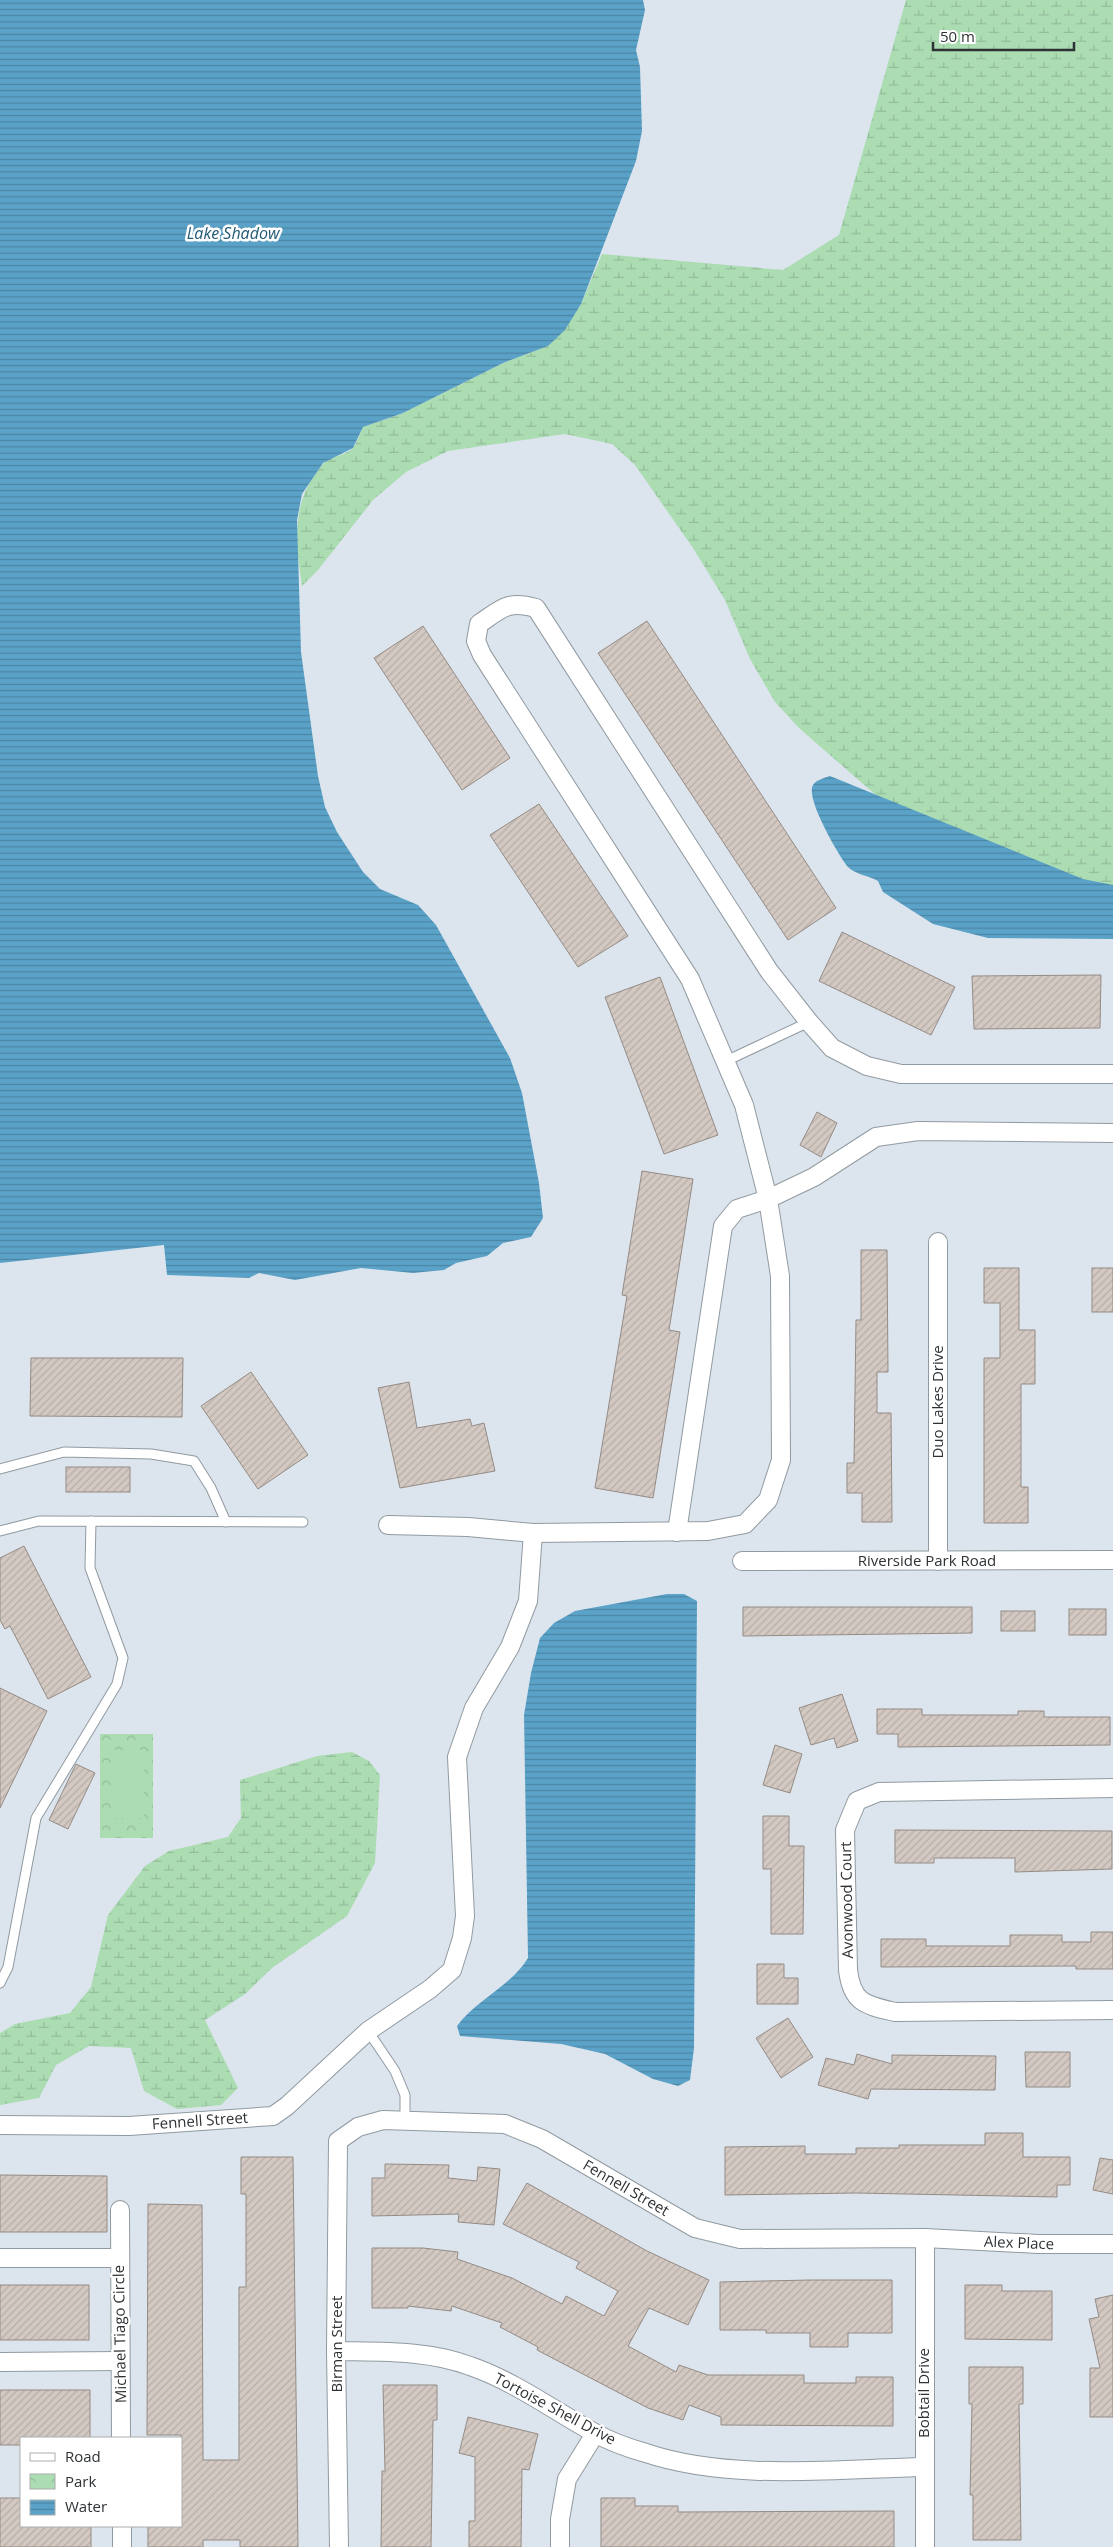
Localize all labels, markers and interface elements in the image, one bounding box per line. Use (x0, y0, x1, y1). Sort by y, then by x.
scale bar (933, 20, 1074, 52)
text: 50 m (940, 26, 975, 46)
water label: Lake Shadow (187, 222, 281, 244)
street label: Duo Lakes Drive (927, 1345, 947, 1459)
street label: Riverside Park Road (858, 1550, 996, 1570)
street label: Avonwood Court (835, 1841, 857, 1959)
street label: Fennell Street (151, 2107, 249, 2133)
street label: Fennell Street (580, 2154, 673, 2220)
street label: Alex Place (984, 2231, 1054, 2253)
street label: Michael Tiago Circle (108, 2265, 130, 2403)
street label: Birman Street (326, 2296, 346, 2392)
street label: Bobtail Drive (913, 2348, 933, 2438)
street label: Tortoise Shell Drive (491, 2368, 620, 2449)
legend (20, 2437, 182, 2527)
text: Road (65, 2446, 101, 2466)
text: Park (65, 2471, 96, 2491)
text: Water (65, 2496, 107, 2516)

